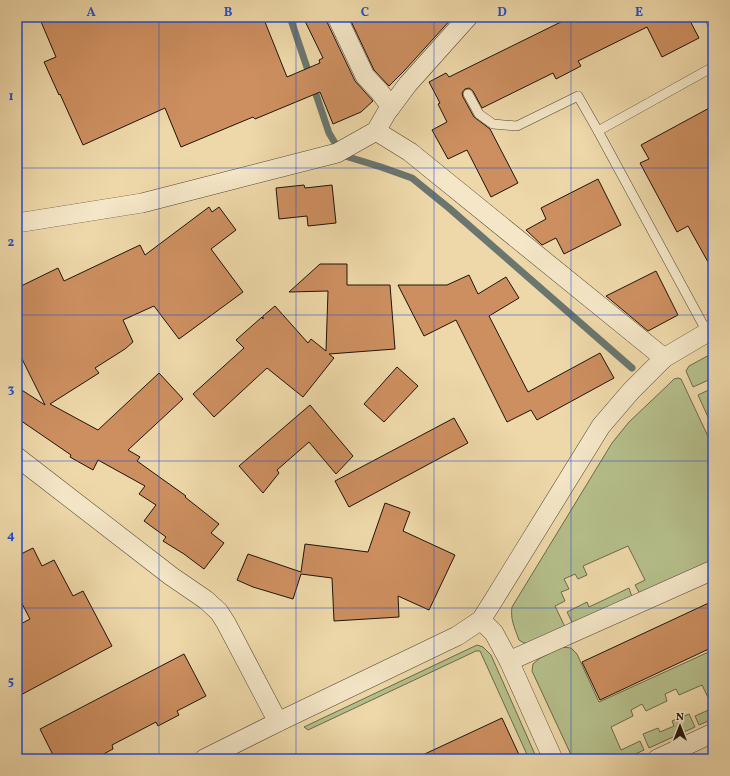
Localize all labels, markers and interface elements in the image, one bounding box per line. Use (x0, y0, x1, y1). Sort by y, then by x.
text: A (86, 4, 96, 22)
text: B (224, 4, 233, 22)
text: C (361, 4, 369, 22)
text: D (497, 4, 507, 22)
text: E (635, 4, 643, 22)
text: 1 (8, 88, 14, 106)
text: 2 (8, 234, 15, 252)
text: 3 (8, 381, 15, 399)
text: 4 (7, 527, 15, 545)
text: 5 (8, 673, 14, 691)
north arrow (660, 706, 700, 746)
text: N (676, 710, 684, 725)

